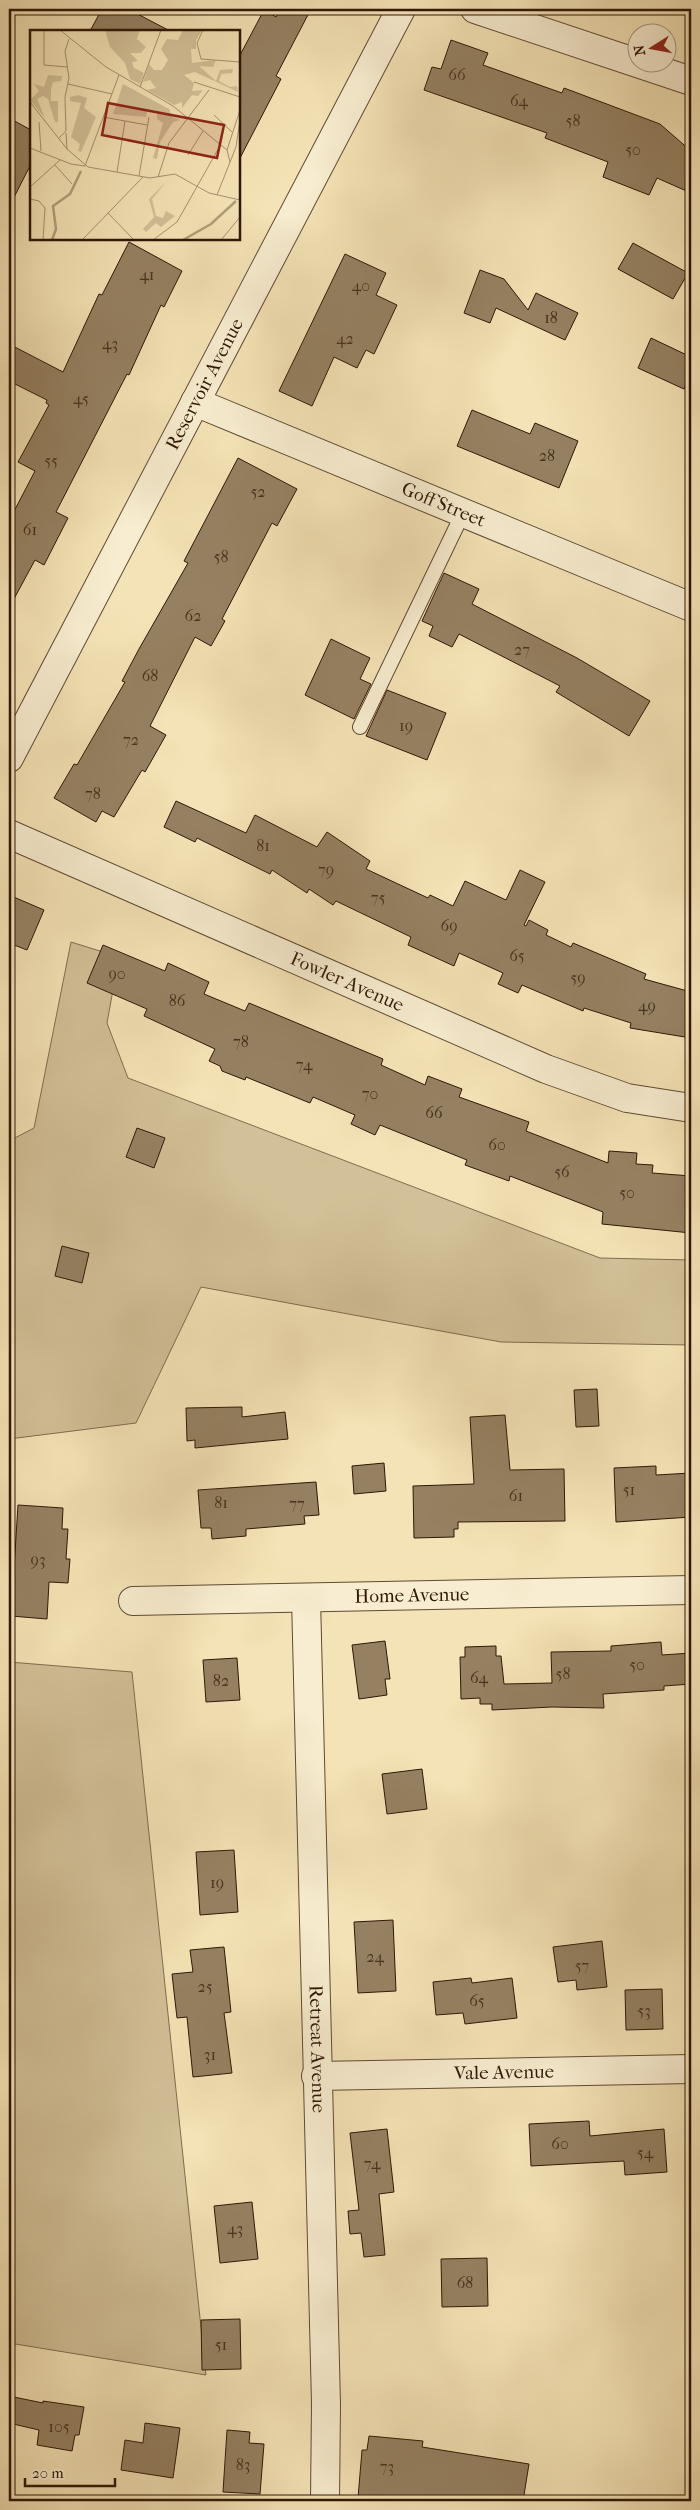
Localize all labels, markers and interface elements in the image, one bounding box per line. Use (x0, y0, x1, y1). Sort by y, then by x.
north arrow (628, 22, 678, 72)
inset map (30, 30, 240, 240)
text: N (630, 43, 649, 57)
house number: 66 (448, 65, 466, 84)
house number: 64 (510, 91, 529, 110)
house number: 58 (566, 111, 580, 130)
house number: 50 (625, 140, 641, 159)
house number: 41 (139, 265, 155, 284)
house number: 40 (352, 276, 370, 295)
house number: 18 (544, 308, 558, 327)
street label: Reservoir Avenue (161, 315, 248, 454)
house number: 42 (336, 329, 354, 348)
house number: 43 (102, 334, 118, 353)
house number: 45 (73, 389, 89, 408)
house number: 28 (539, 446, 555, 465)
house number: 55 (44, 451, 58, 470)
street label: Goff Street (398, 478, 489, 532)
house number: 52 (250, 482, 266, 501)
house number: 61 (23, 520, 37, 539)
house number: 58 (214, 547, 228, 566)
house number: 62 (185, 606, 201, 625)
house number: 27 (514, 640, 530, 659)
house number: 68 (142, 666, 158, 685)
house number: 19 (399, 716, 413, 735)
house number: 72 (123, 730, 139, 749)
house number: 78 (85, 784, 101, 803)
house number: 81 (256, 836, 270, 855)
house number: 79 (318, 860, 334, 879)
house number: 75 (371, 888, 385, 907)
house number: 69 (440, 916, 458, 935)
house number: 65 (509, 946, 525, 965)
street label: Fowler Avenue (287, 948, 407, 1016)
house number: 90 (108, 964, 126, 983)
house number: 59 (570, 968, 586, 987)
house number: 86 (169, 991, 186, 1010)
house number: 49 (638, 996, 656, 1015)
house number: 78 (233, 1032, 249, 1051)
house number: 74 (296, 1055, 313, 1074)
house number: 70 (362, 1084, 378, 1103)
house number: 66 (425, 1103, 443, 1122)
house number: 60 (488, 1135, 506, 1154)
house number: 56 (554, 1162, 570, 1181)
house number: 50 (619, 1183, 635, 1202)
house number: 51 (623, 1480, 635, 1499)
house number: 61 (509, 1486, 523, 1505)
house number: 81 (214, 1493, 228, 1512)
house number: 77 (289, 1494, 305, 1513)
house number: 93 (31, 1550, 45, 1569)
street label: Home Avenue (354, 1583, 470, 1608)
house number: 50 (629, 1655, 645, 1674)
house number: 58 (556, 1664, 570, 1683)
house number: 64 (470, 1668, 489, 1687)
house number: 82 (213, 1671, 229, 1690)
house number: 19 (210, 1873, 224, 1892)
house number: 24 (366, 1947, 384, 1966)
house number: 57 (575, 1956, 590, 1975)
house number: 25 (197, 1977, 213, 1996)
street label: Retreat Avenue (305, 1985, 330, 2113)
house number: 65 (469, 1991, 485, 2010)
house number: 53 (637, 2001, 651, 2020)
house number: 31 (204, 2045, 216, 2064)
street label: Vale Avenue (453, 2061, 554, 2084)
house number: 60 (551, 2134, 569, 2153)
house number: 54 (637, 2143, 654, 2162)
house number: 74 (364, 2154, 381, 2173)
house number: 43 (227, 2219, 243, 2238)
house number: 68 (457, 2273, 473, 2292)
house number: 51 (215, 2335, 227, 2354)
house number: 105 (48, 2417, 70, 2436)
scale bar (25, 2455, 115, 2487)
house number: 83 (236, 2455, 250, 2474)
house number: 73 (380, 2457, 394, 2476)
text: 20 m (32, 2464, 64, 2482)

